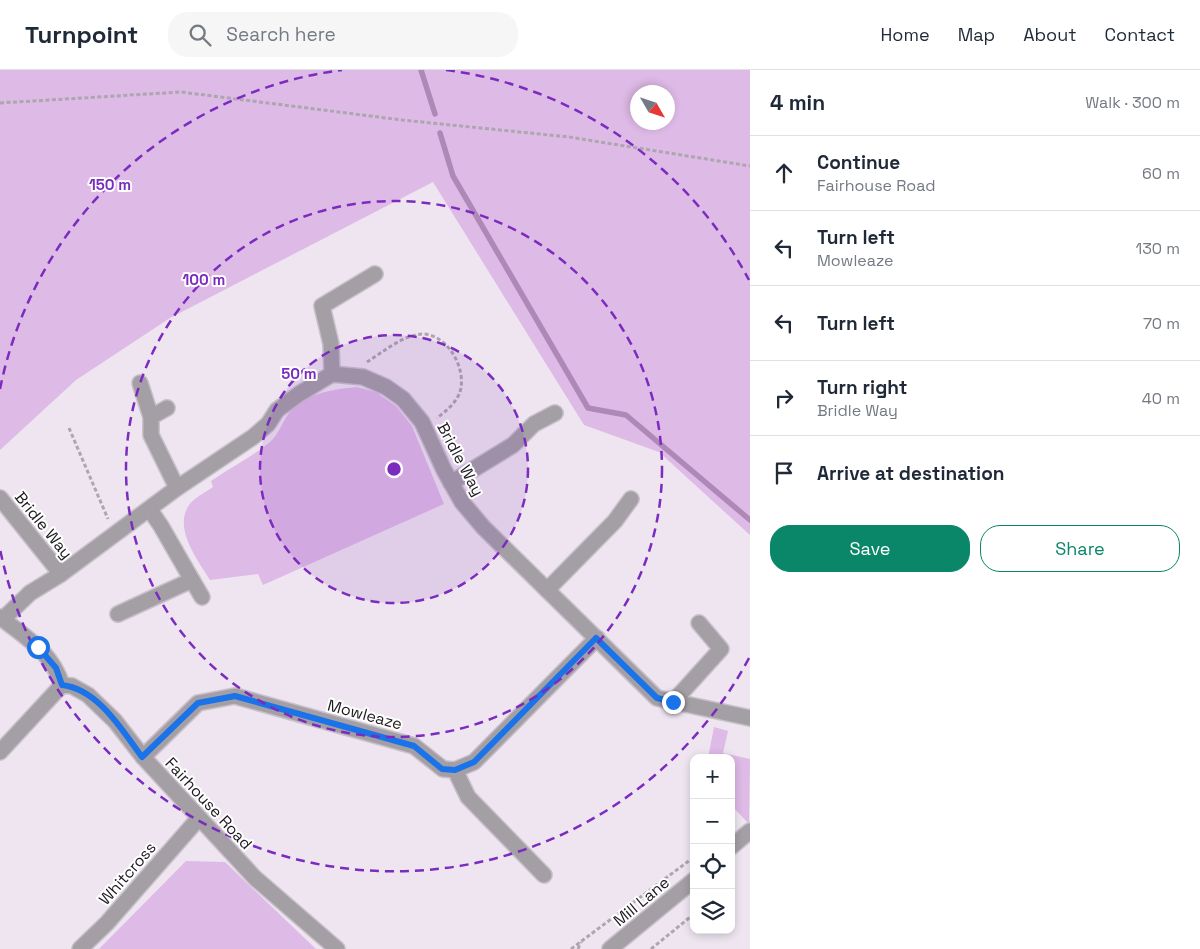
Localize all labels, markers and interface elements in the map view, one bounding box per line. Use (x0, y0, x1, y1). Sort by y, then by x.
search box (168, 12, 518, 57)
text: Turnpoint (25, 19, 138, 50)
icon: search (186, 21, 214, 49)
text: Search here (226, 22, 336, 47)
text: Home (881, 23, 930, 46)
text: Map (958, 23, 995, 46)
text: About (1023, 23, 1077, 46)
text: Contact (1105, 23, 1175, 46)
north arrow (630, 85, 675, 130)
text: 4 min (770, 89, 825, 116)
text: Walk · 300 m (1085, 92, 1180, 113)
text: Continue (817, 150, 900, 175)
icon: ahead (770, 159, 798, 187)
text: 60 m (1142, 163, 1180, 184)
text: 150 m (89, 175, 131, 194)
text: Fairhouse Road (817, 175, 935, 196)
text: Turn left (817, 225, 895, 250)
icon: left (770, 234, 798, 262)
text: 130 m (1136, 238, 1180, 259)
text: Mowleaze (817, 250, 893, 271)
text: 100 m (183, 270, 225, 289)
icon: left (770, 309, 798, 337)
text: Turn left (817, 311, 895, 336)
text: 70 m (1143, 313, 1180, 334)
text: 50 m (281, 364, 317, 383)
text: Turn right (817, 375, 907, 400)
icon: right (770, 384, 798, 412)
text: 40 m (1142, 388, 1180, 409)
text: Bridle Way (817, 400, 898, 421)
street label: Bridle Way (432, 419, 489, 500)
icon: arrive (770, 459, 798, 487)
centre of rings (385, 460, 403, 478)
text: Arrive at destination (817, 461, 1005, 486)
street label: Bridle Way (10, 487, 77, 563)
button: Save (770, 525, 970, 572)
button: Share (980, 525, 1180, 572)
route start (27, 636, 50, 659)
route end (662, 691, 685, 714)
street label: Mowleaze (325, 694, 405, 735)
street label: Fairhouse Road (161, 753, 257, 854)
map controls (690, 754, 735, 934)
button: + (690, 754, 735, 799)
button: − (690, 799, 735, 844)
street label: Whitcross (94, 837, 161, 909)
button: locate (690, 844, 735, 889)
street label: Mill Lane (609, 872, 674, 931)
button: layers (690, 889, 735, 934)

